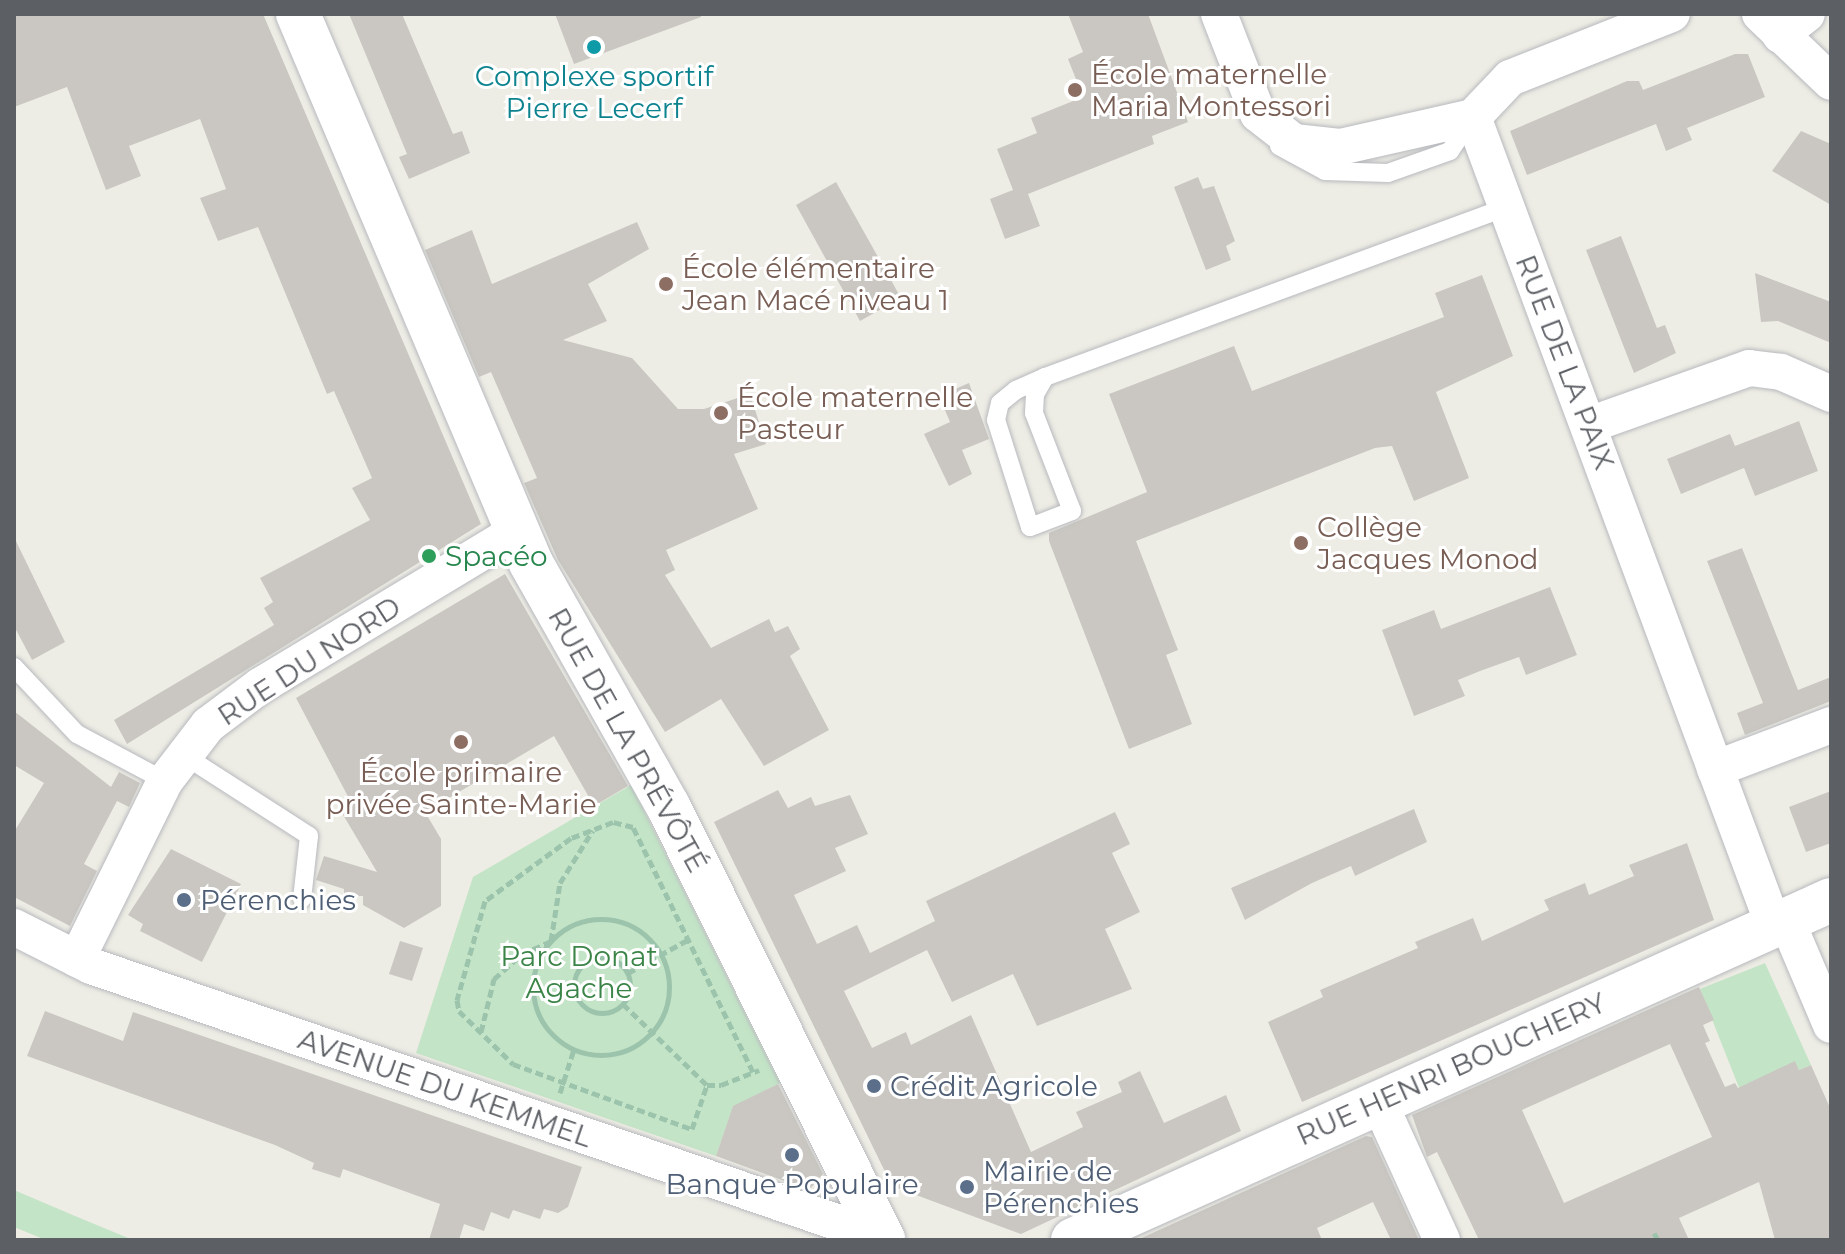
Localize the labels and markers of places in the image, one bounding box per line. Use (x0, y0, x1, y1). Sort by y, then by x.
marker: Complexe sportif Pierre Lecerf (585, 38, 603, 56)
place label: École maternelle Maria Montessori (1091, 57, 1331, 123)
place label: Complexe sportif Pierre Lecerf (475, 59, 713, 125)
marker: École maternelle Maria Montessori (1066, 81, 1084, 99)
place label: École élémentaire Jean Macé niveau 1 (682, 251, 949, 317)
marker: École élémentaire Jean Macé niveau 1 (657, 275, 675, 293)
place label: École maternelle Pasteur (737, 380, 973, 446)
marker: École maternelle Pasteur (712, 404, 730, 422)
place label: Collège Jacques Monod (1317, 510, 1539, 576)
marker: Collège Jacques Monod (1292, 534, 1310, 552)
place label: Spacéo (445, 539, 548, 573)
marker: Spacéo (420, 547, 438, 565)
marker: École primaire privée Sainte-Marie (452, 733, 470, 751)
place label: École primaire privée Sainte-Marie (325, 755, 597, 821)
place label: Pérenchies (200, 883, 356, 917)
marker: Pérenchies (175, 891, 193, 909)
place label: Crédit Agricole (890, 1069, 1098, 1103)
marker: Crédit Agricole (865, 1077, 883, 1095)
marker: Banque Populaire (783, 1146, 801, 1164)
place label: Mairie de Pérenchies (983, 1154, 1139, 1220)
place label: Banque Populaire (665, 1167, 919, 1201)
marker: Mairie de Pérenchies (958, 1178, 976, 1196)

